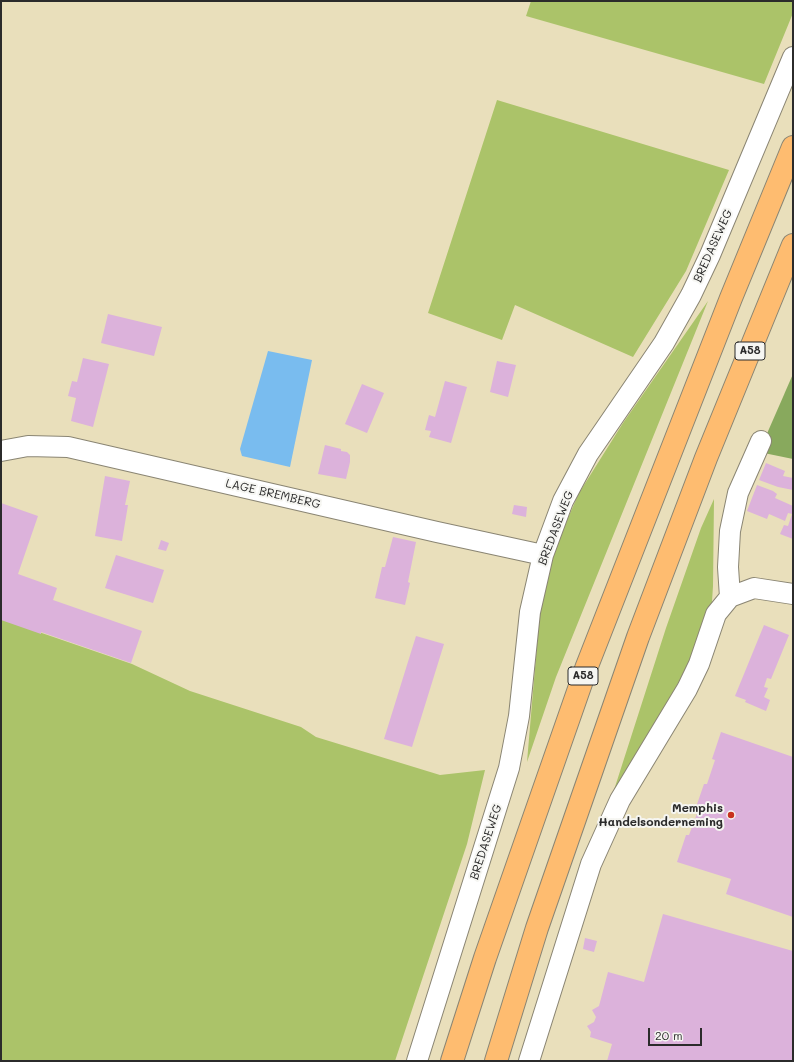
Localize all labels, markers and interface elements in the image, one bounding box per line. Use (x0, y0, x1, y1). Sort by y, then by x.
street label: BREDASEWEG (690, 207, 736, 285)
road number: A58 (735, 342, 765, 360)
street label: LAGE BREMBERG (224, 476, 322, 512)
street label: BREDASEWEG (535, 489, 577, 567)
road number: A58 (568, 667, 598, 685)
place label: Memphis Handelsonderneming (598, 801, 723, 829)
street label: BREDASEWEG (467, 802, 505, 882)
marker: Memphis Handelsonderneming (726, 810, 736, 820)
scale bar (650, 1020, 704, 1046)
text: 20 m (655, 1027, 683, 1043)

